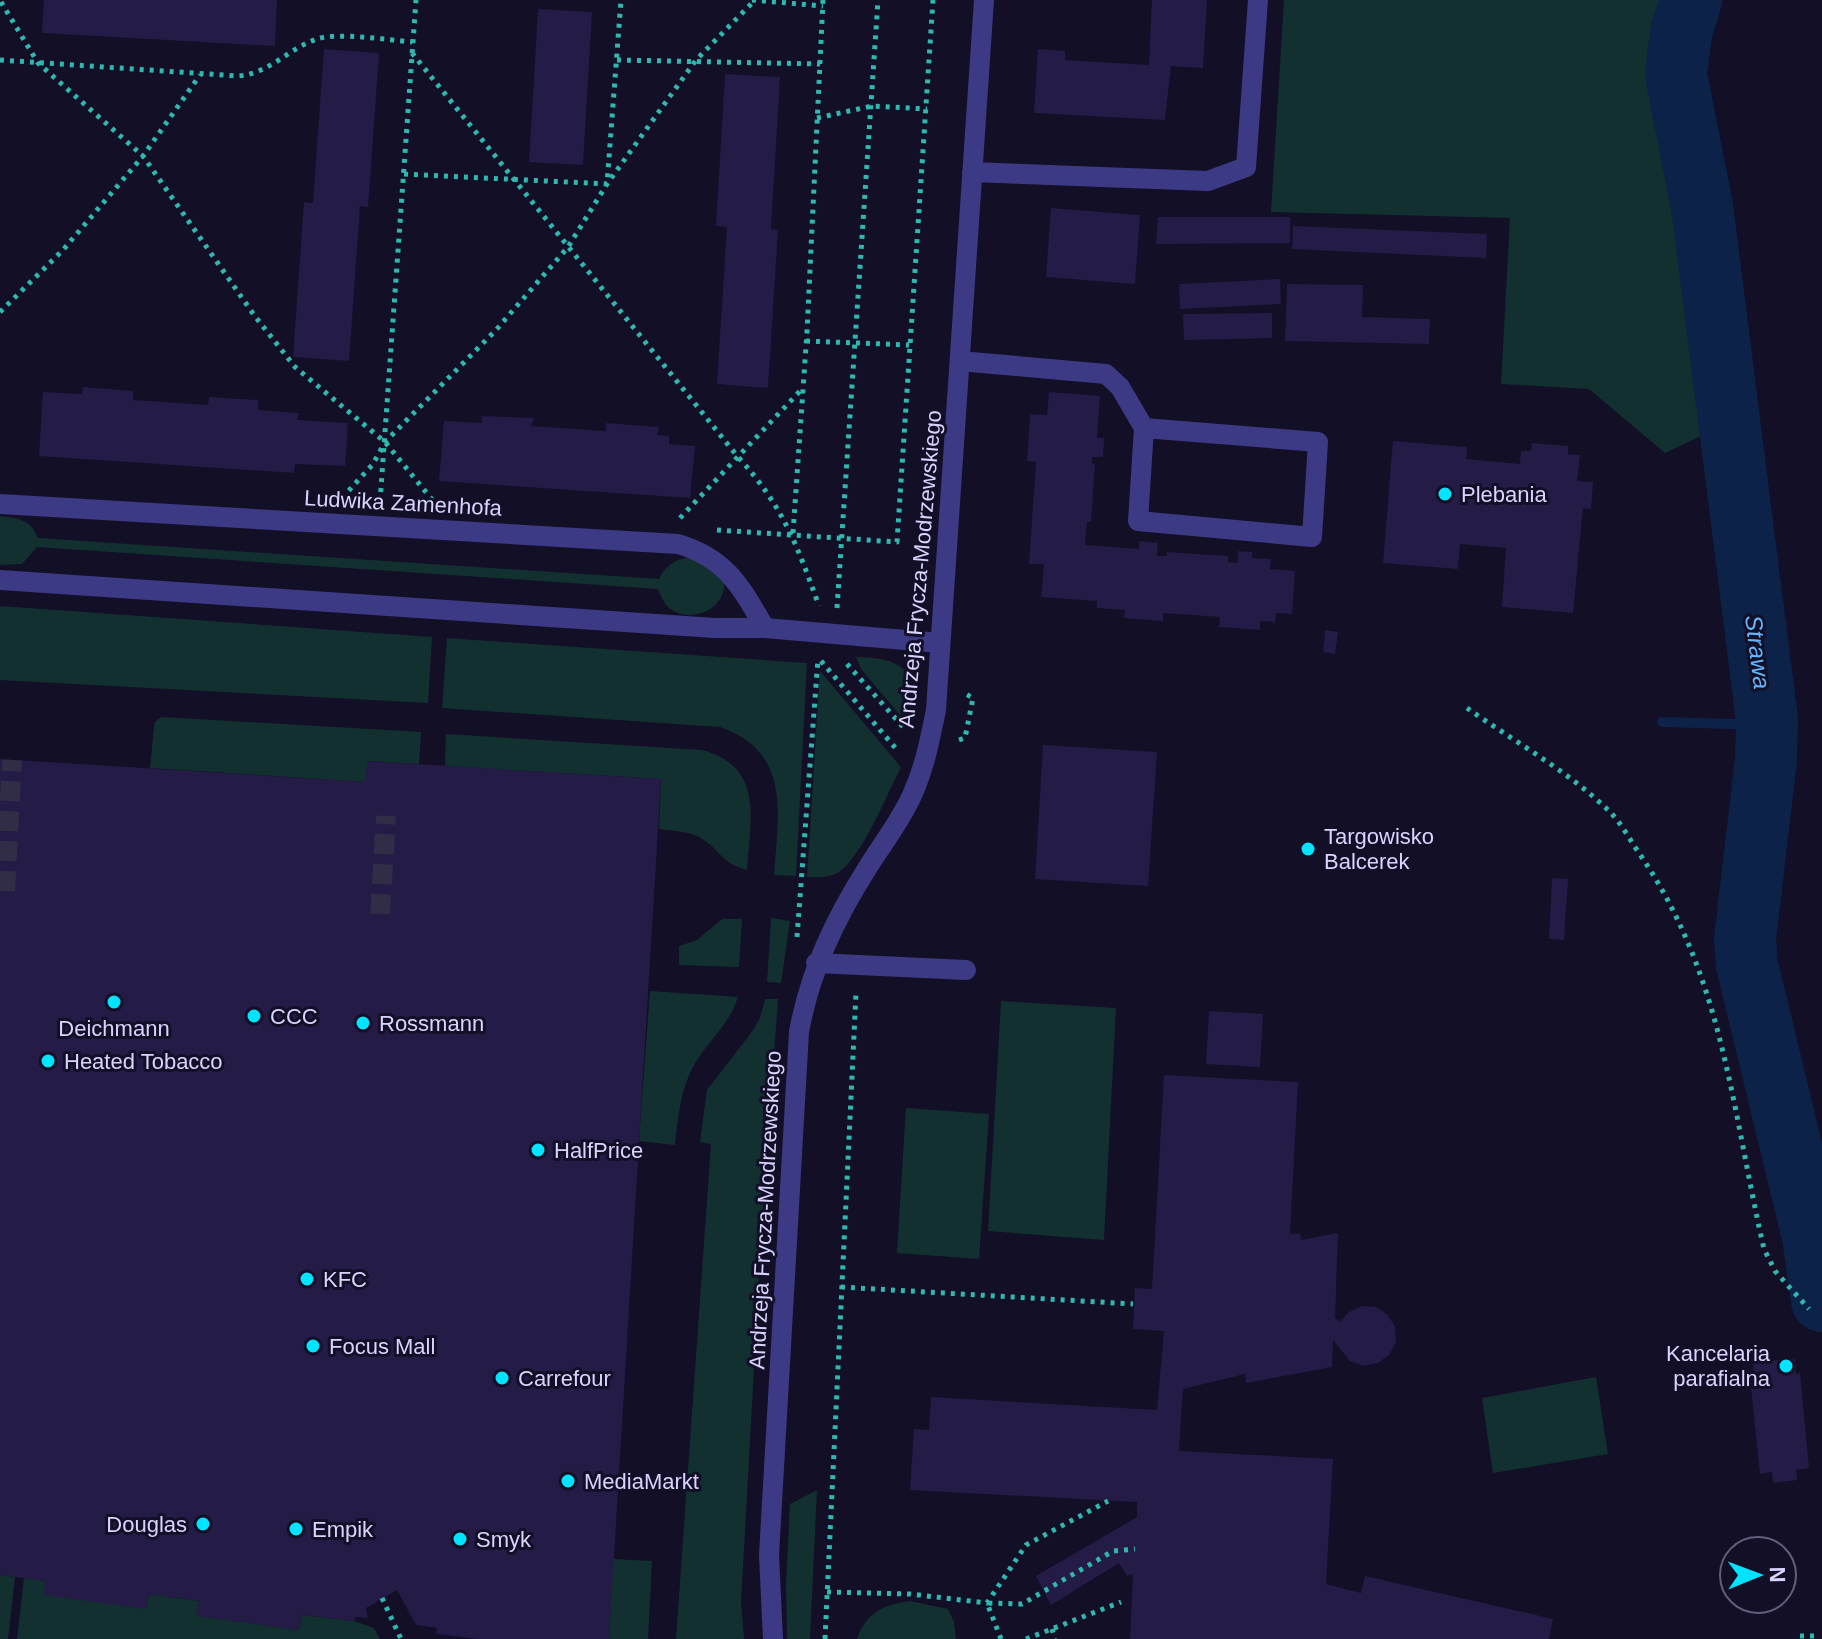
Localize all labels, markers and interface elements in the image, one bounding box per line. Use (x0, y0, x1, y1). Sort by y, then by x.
street label: Andrzeja Frycza-Modrzewskiego (894, 409, 946, 729)
place label: Plebania (1461, 482, 1547, 507)
street label: Ludwika Zamenhofa (303, 485, 503, 521)
marker: Plebania (1436, 485, 1454, 503)
water label: Strawa (1740, 613, 1776, 691)
place label: Targowisko Balcerek (1324, 824, 1434, 874)
marker: Targowisko Balcerek (1299, 840, 1317, 858)
marker: Deichmann (105, 993, 123, 1011)
place label: CCC (270, 1004, 318, 1029)
marker: CCC (245, 1007, 263, 1025)
place label: Rossmann (379, 1011, 484, 1036)
marker: Rossmann (354, 1014, 372, 1032)
place label: Deichmann (58, 1016, 170, 1041)
place label: Heated Tobacco (64, 1049, 223, 1074)
street label: Andrzeja Frycza-Modrzewskiego (744, 1050, 786, 1370)
marker: Heated Tobacco (39, 1052, 57, 1070)
place label: HalfPrice (554, 1138, 643, 1163)
marker: HalfPrice (529, 1141, 547, 1159)
place label: KFC (323, 1267, 367, 1292)
marker: KFC (298, 1270, 316, 1288)
place label: Focus Mall (329, 1334, 435, 1359)
marker: Focus Mall (304, 1337, 322, 1355)
place label: Kancelaria parafialna (1666, 1341, 1771, 1391)
marker: Kancelaria parafialna (1777, 1357, 1795, 1375)
place label: Carrefour (518, 1366, 611, 1391)
marker: Carrefour (493, 1369, 511, 1387)
place label: MediaMarkt (584, 1469, 699, 1494)
marker: MediaMarkt (559, 1472, 577, 1490)
place label: Douglas (106, 1512, 187, 1537)
marker: Douglas (194, 1515, 212, 1533)
place label: Empik (312, 1517, 374, 1542)
marker: Empik (287, 1520, 305, 1538)
place label: Smyk (476, 1527, 532, 1552)
marker: Smyk (451, 1530, 469, 1548)
north arrow (1718, 1535, 1798, 1615)
text: N (1765, 1566, 1790, 1583)

